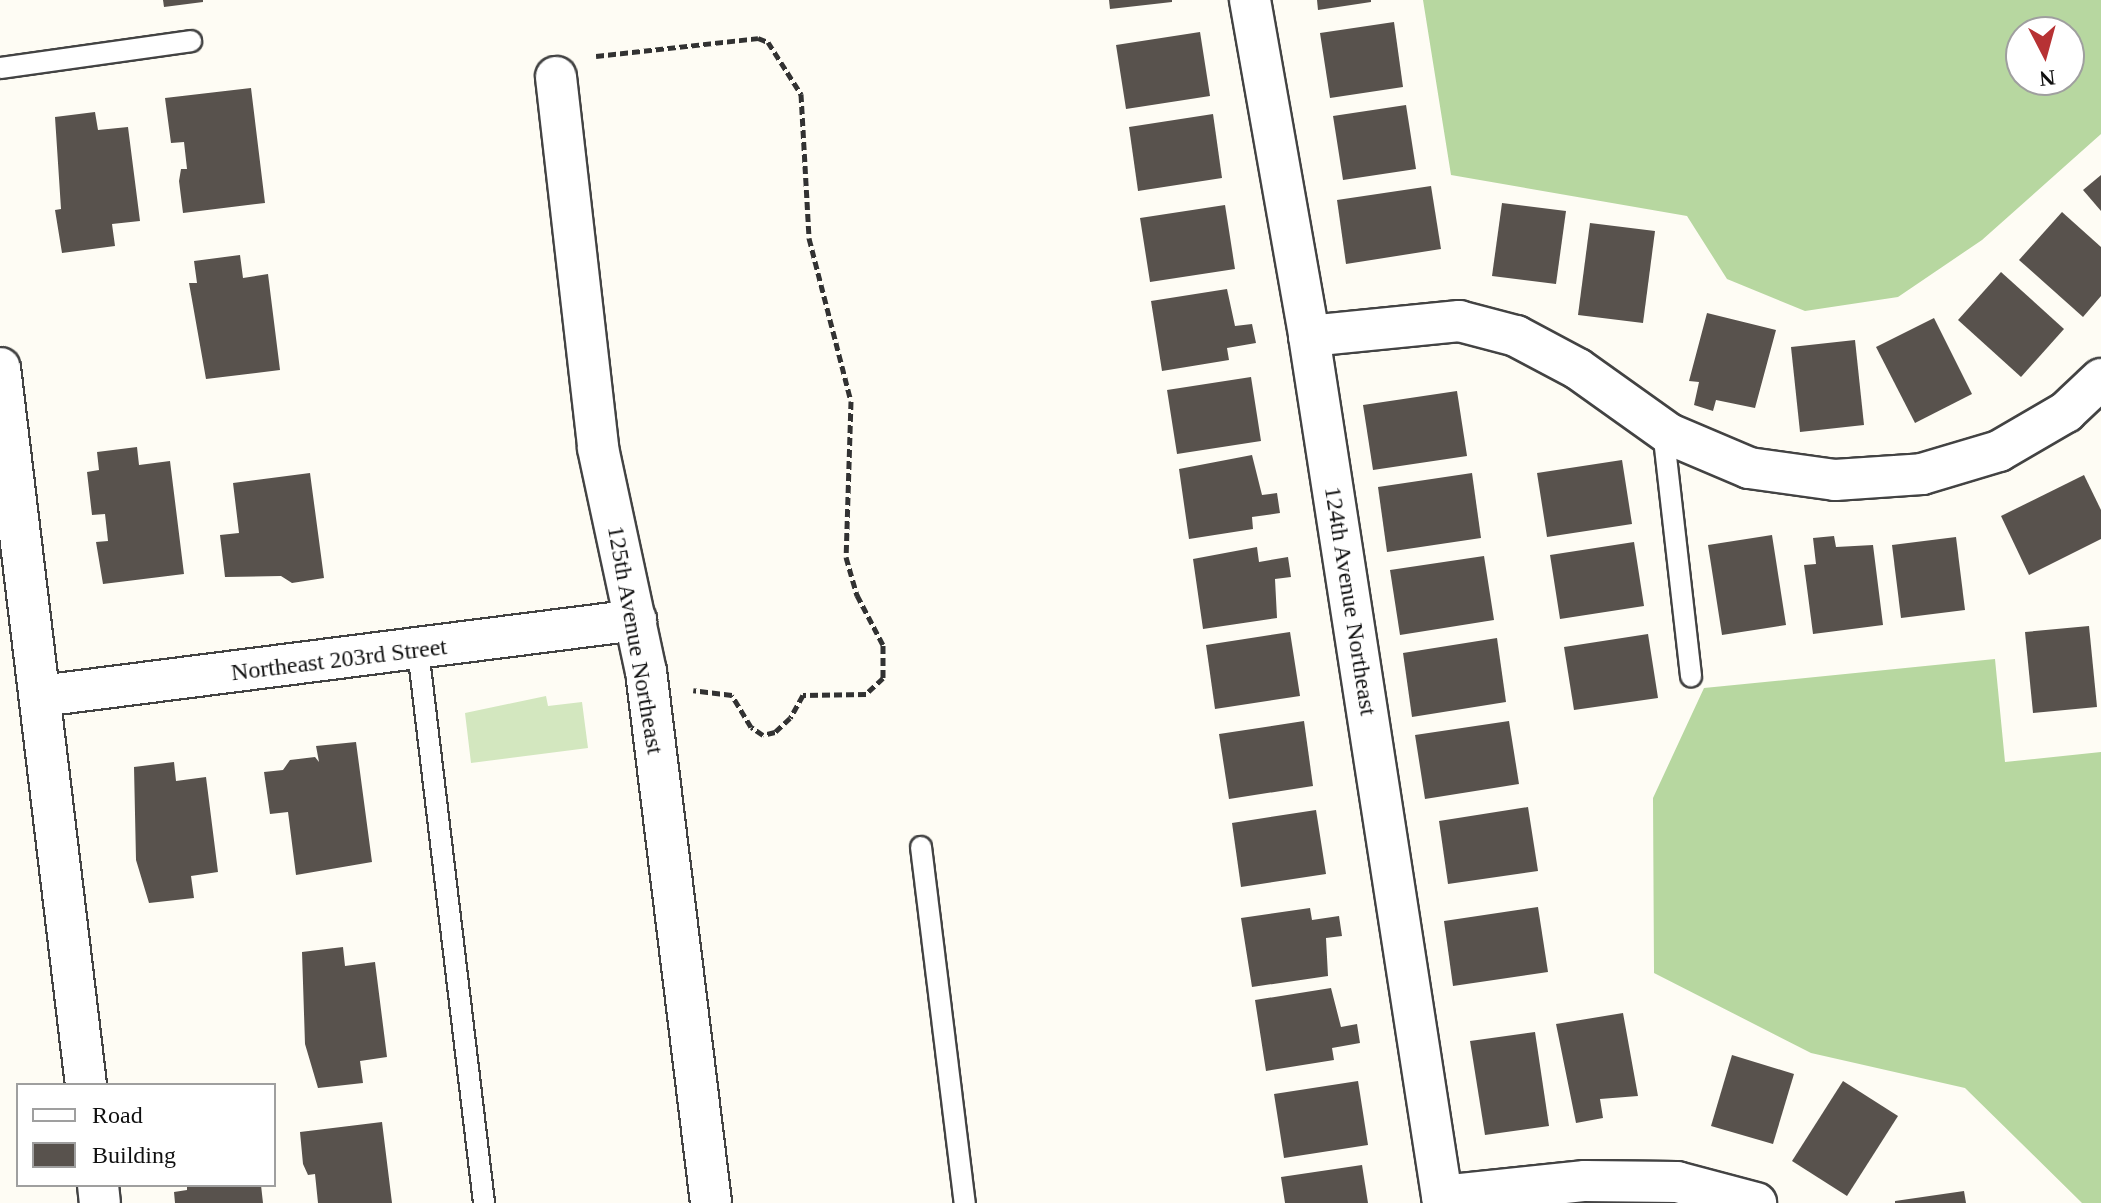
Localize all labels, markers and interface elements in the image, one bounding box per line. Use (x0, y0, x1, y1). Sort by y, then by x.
north arrow (2005, 16, 2085, 96)
text: N (2038, 65, 2057, 92)
street label: 124th Avenue Northeast (1318, 484, 1382, 718)
street label: 125th Avenue Northeast (601, 523, 669, 757)
street label: Northeast 203rd Street (229, 632, 449, 688)
legend (16, 1083, 276, 1187)
text: Road (92, 1102, 143, 1128)
text: Building (92, 1142, 176, 1168)

